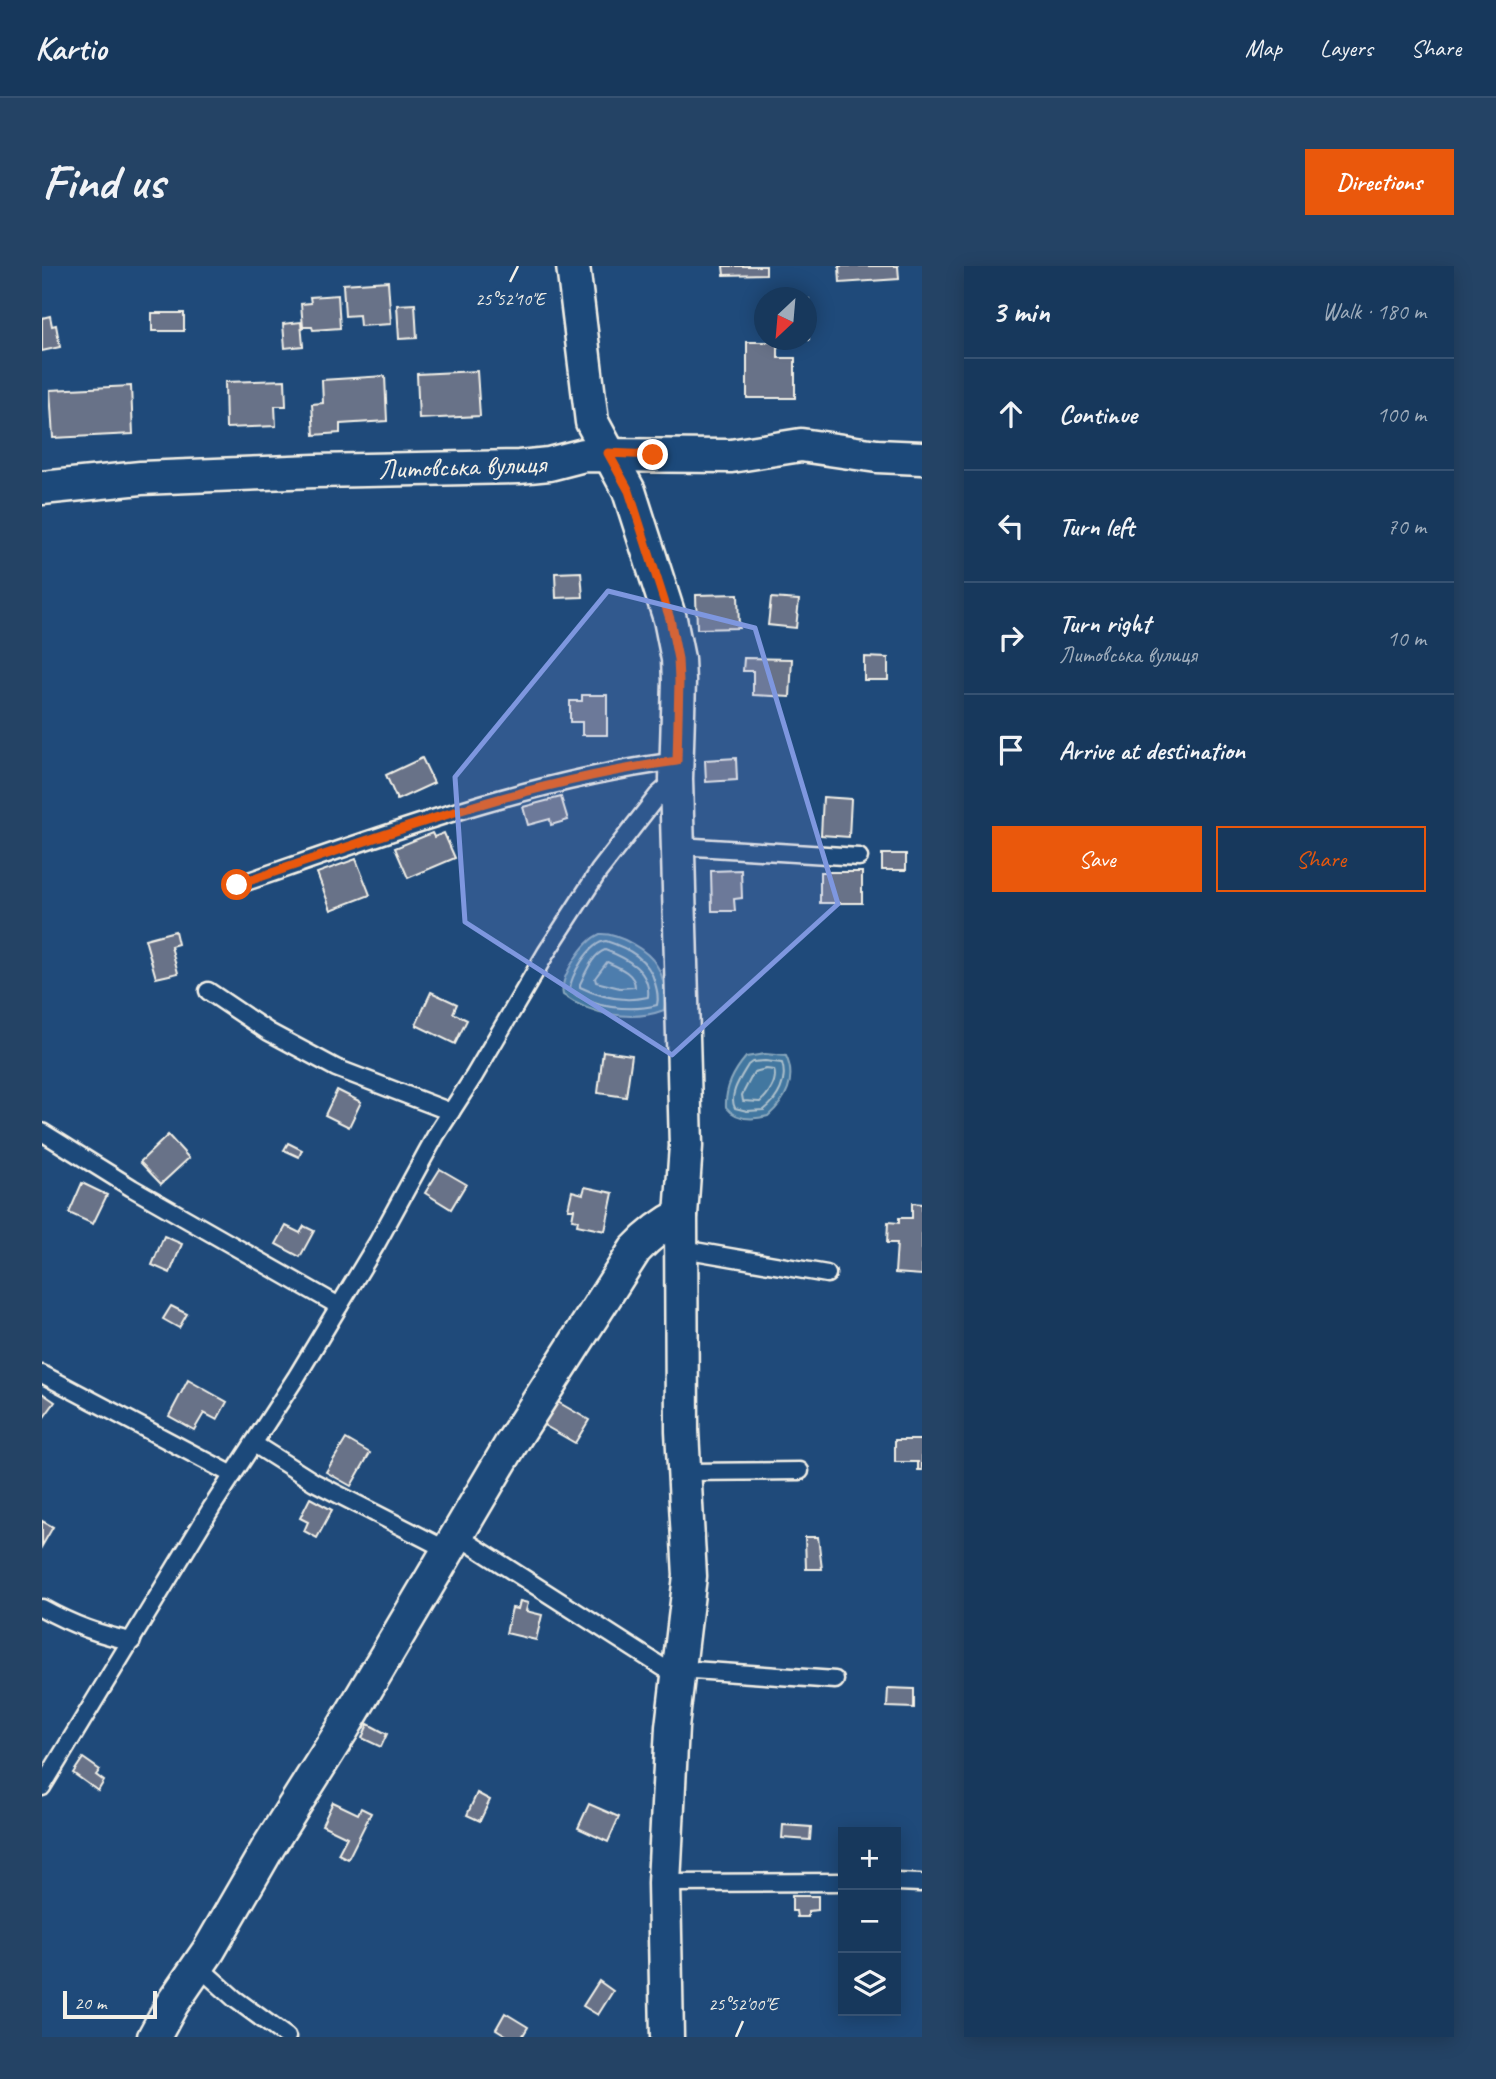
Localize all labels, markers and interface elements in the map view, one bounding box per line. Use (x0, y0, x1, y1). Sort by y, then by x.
text: Kartio (35, 27, 106, 69)
text: Map (1245, 33, 1282, 63)
text: Layers (1320, 33, 1373, 63)
text: Share (1411, 33, 1461, 63)
button: Directions (1305, 149, 1454, 215)
text: Find us (42, 151, 164, 213)
north arrow (754, 287, 817, 350)
text: 25°52'10"E (475, 288, 547, 310)
text: 3 min (992, 293, 1049, 331)
text: Walk · 180 m (1322, 297, 1426, 326)
icon: ahead (992, 395, 1030, 433)
text: Continue (1059, 398, 1137, 431)
text: 100 m (1377, 400, 1426, 429)
route end (637, 439, 668, 470)
street label: Литовська вулиця (377, 445, 549, 486)
icon: left (992, 507, 1030, 545)
text: Turn left (1059, 510, 1134, 543)
text: 70 m (1387, 512, 1426, 541)
text: Turn right (1059, 607, 1150, 640)
icon: right (992, 619, 1030, 657)
text: 10 m (1387, 624, 1426, 653)
text: Литовська вулиця (1059, 640, 1197, 669)
icon: arrive (992, 731, 1030, 769)
text: Arrive at destination (1059, 734, 1245, 767)
button: Save (992, 826, 1202, 892)
button: Share (1216, 826, 1426, 892)
route start (221, 869, 252, 900)
map controls (838, 1827, 901, 2016)
button: + (838, 1827, 901, 1890)
button: − (838, 1890, 901, 1953)
button: layers (838, 1953, 901, 2016)
scale bar (63, 1988, 158, 2020)
text: 20 m (74, 1991, 106, 2015)
text: 25°52'00"E (708, 1993, 780, 2015)

